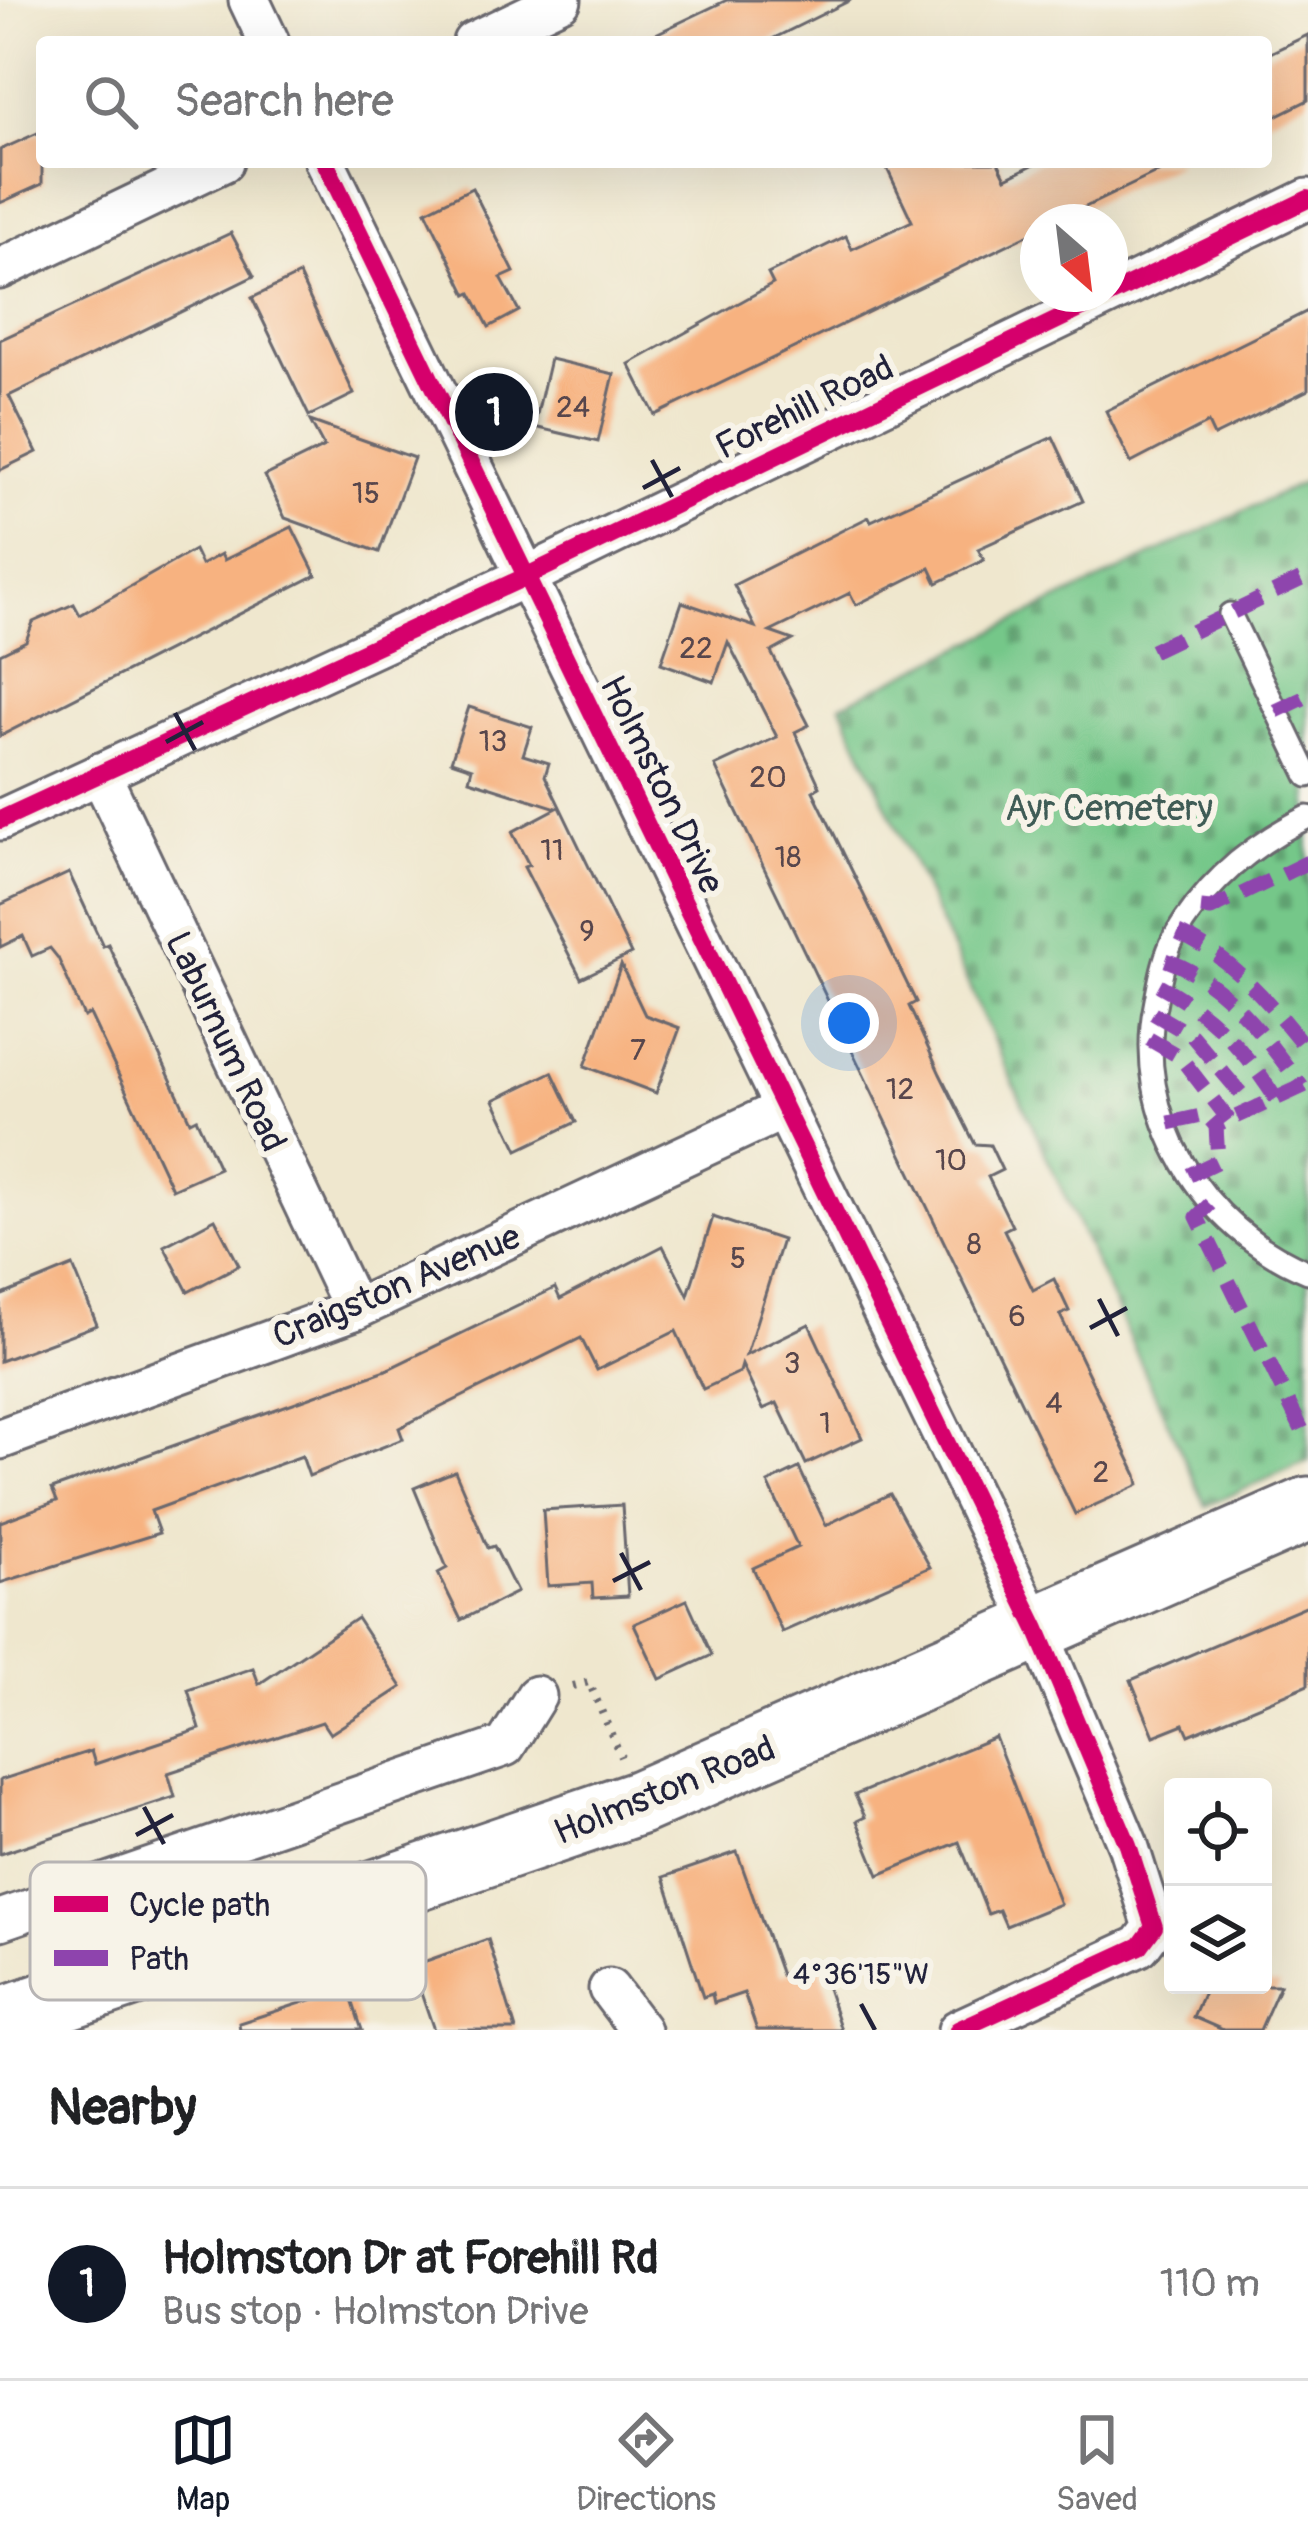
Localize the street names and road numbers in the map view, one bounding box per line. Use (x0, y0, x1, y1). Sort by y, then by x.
street label: Forehill Road (708, 345, 901, 470)
street label: Holmston Drive (590, 668, 734, 901)
street label: Laburnum Road (155, 925, 296, 1159)
street label: Craigston Avenue (266, 1214, 527, 1359)
street label: Holmston Road (547, 1726, 782, 1855)

